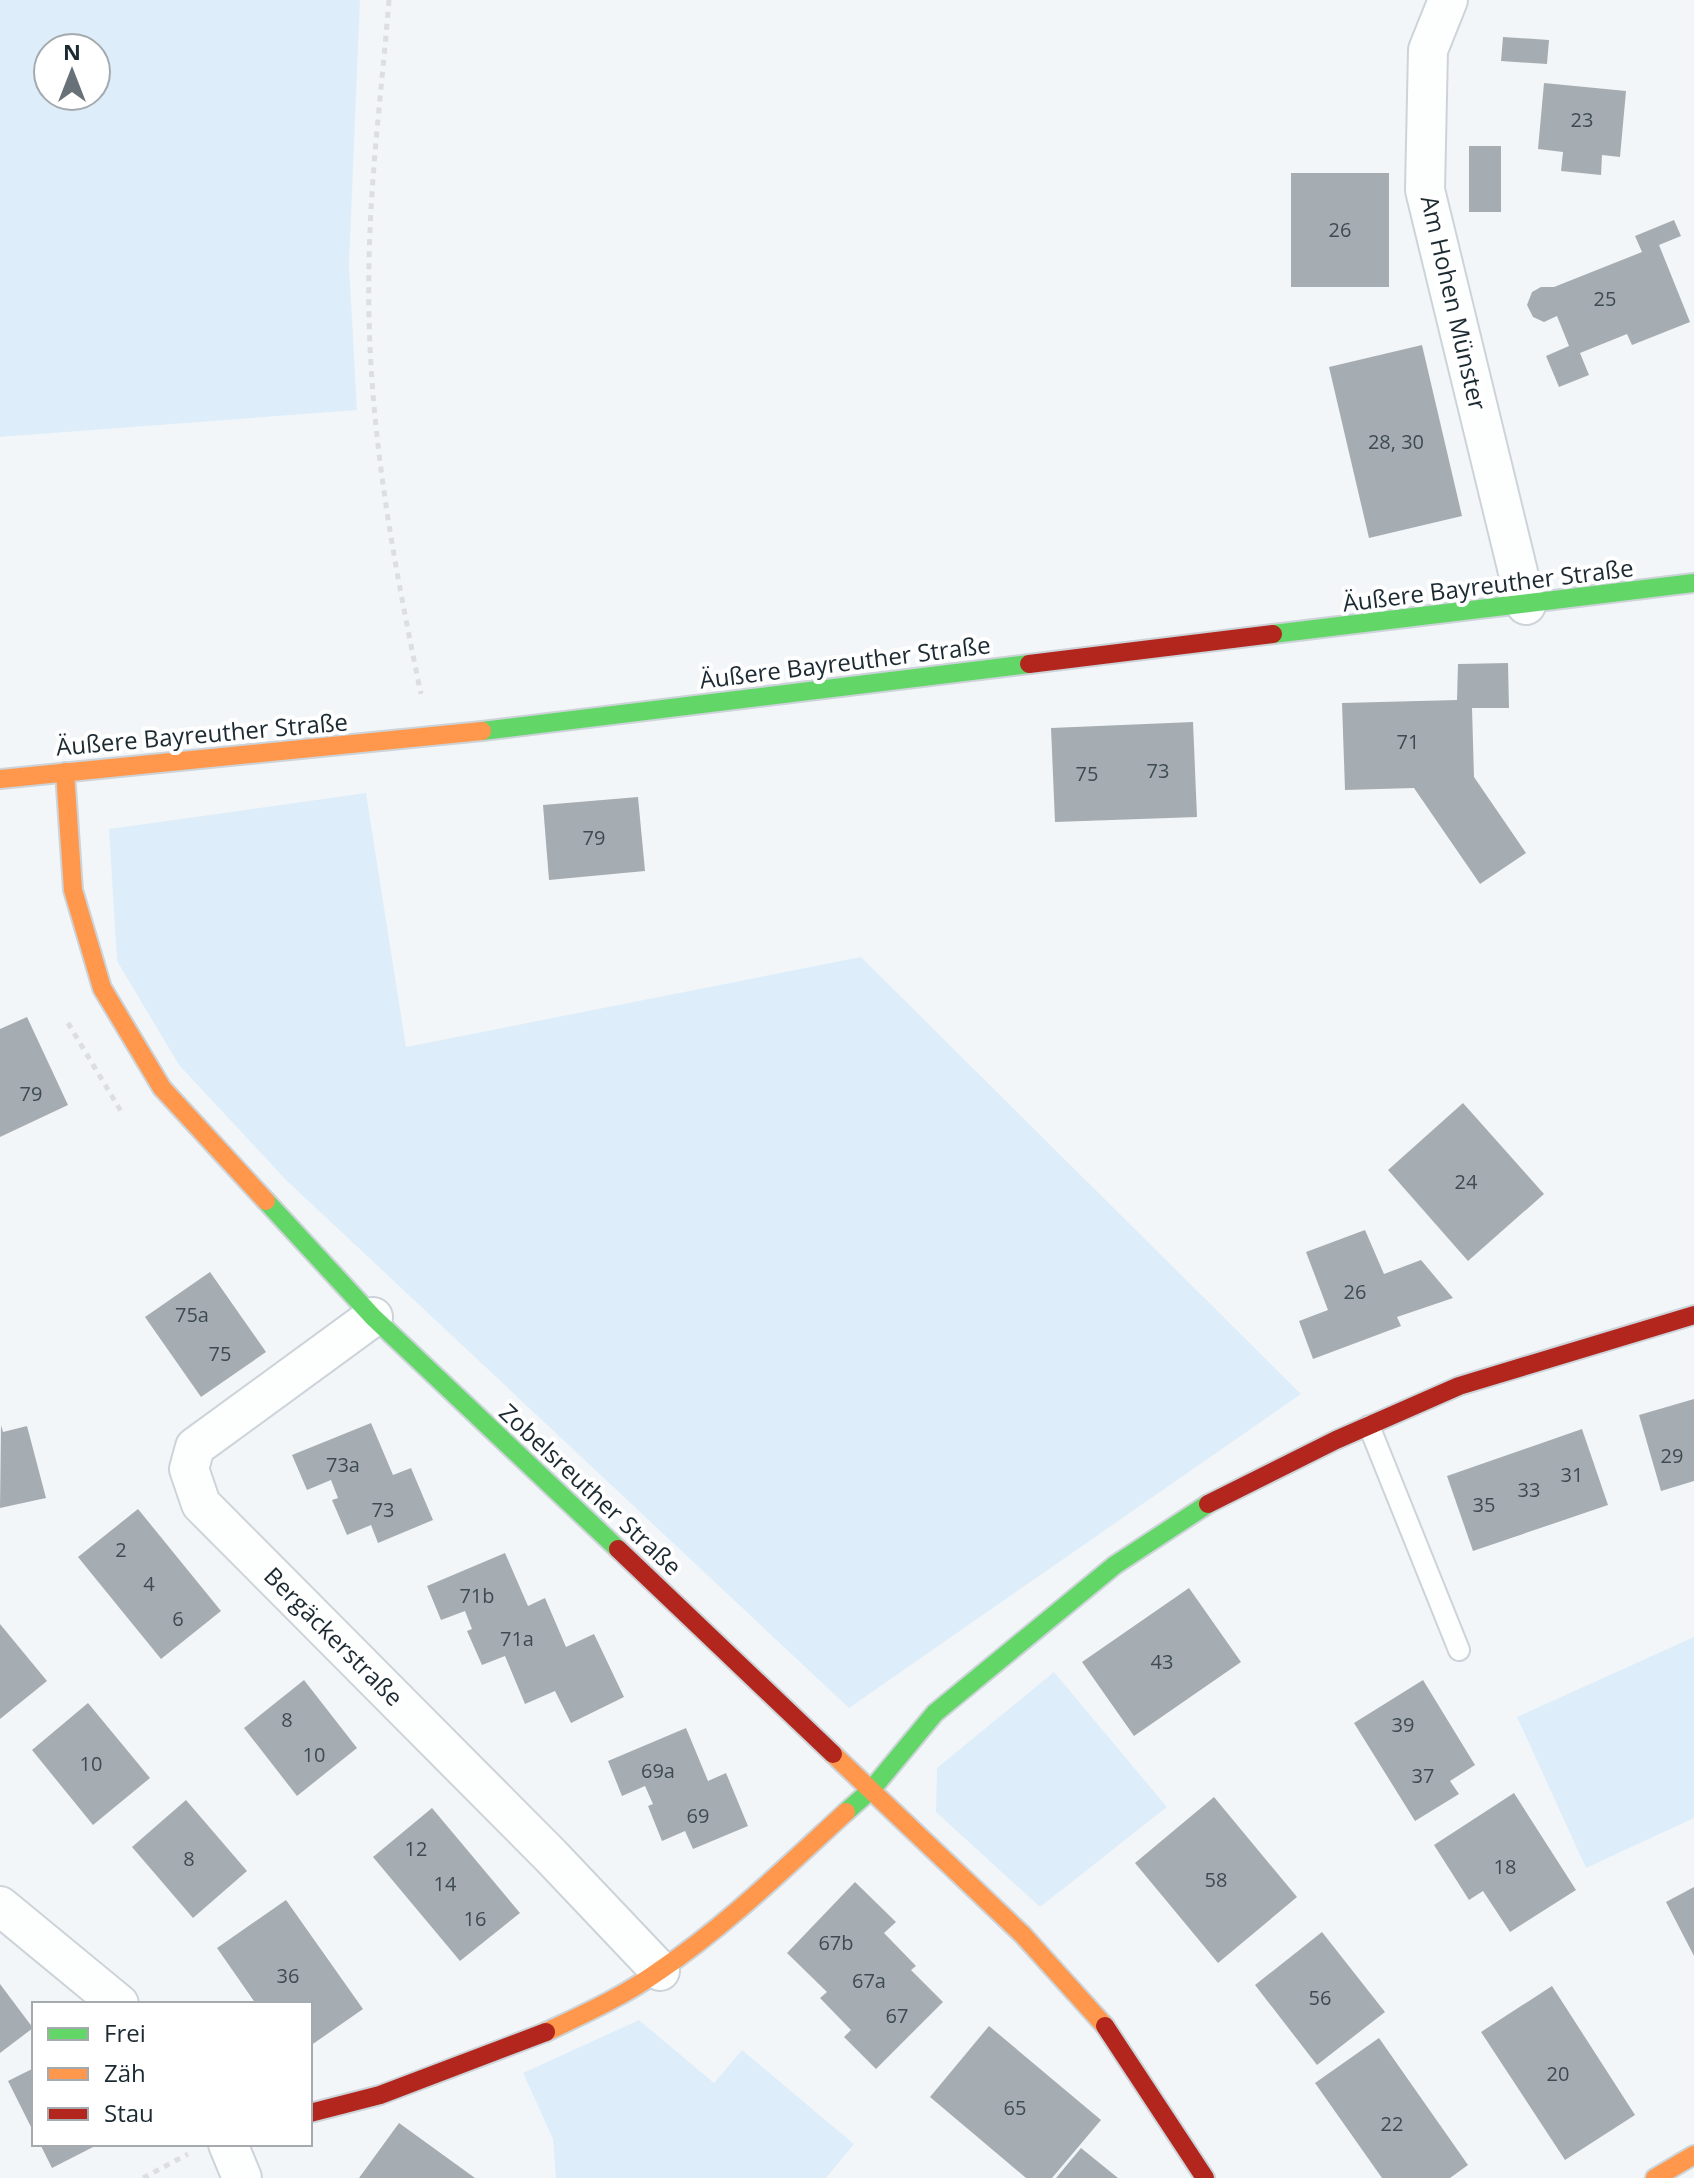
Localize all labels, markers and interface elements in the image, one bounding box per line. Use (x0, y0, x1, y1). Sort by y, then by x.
north arrow (32, 32, 112, 112)
text: N (63, 36, 81, 66)
house number: 23 (1571, 106, 1593, 133)
street label: Am Hohen Münster (1414, 192, 1495, 413)
house number: 26 (1329, 216, 1351, 243)
house number: 25 (1594, 285, 1616, 312)
house number: 28, 30 (1368, 428, 1424, 455)
street label: Äußere Bayreuther Straße (1341, 550, 1635, 619)
street label: Äußere Bayreuther Straße (698, 627, 992, 696)
street label: Äußere Bayreuther Straße (55, 704, 349, 763)
house number: 71 (1397, 728, 1419, 755)
house number: 73 (1147, 757, 1169, 784)
house number: 75 (1076, 760, 1098, 787)
house number: 79 (583, 824, 605, 851)
house number: 79 (20, 1080, 42, 1107)
house number: 24 (1455, 1168, 1478, 1195)
house number: 26 (1344, 1278, 1366, 1305)
house number: 75a (175, 1301, 209, 1328)
house number: 75 (209, 1340, 231, 1367)
street label: Zobelsreuther Straße (493, 1396, 689, 1582)
house number: 29 (1661, 1442, 1683, 1469)
house number: 73a (326, 1451, 360, 1478)
house number: 31 (1561, 1461, 1583, 1488)
house number: 33 (1518, 1476, 1540, 1503)
house number: 35 (1473, 1491, 1495, 1518)
house number: 73 (372, 1496, 394, 1523)
house number: 2 (115, 1536, 127, 1563)
street label: Bergäckerstraße (257, 1559, 411, 1713)
house number: 4 (143, 1570, 155, 1597)
house number: 71b (459, 1582, 495, 1609)
house number: 6 (172, 1605, 184, 1632)
house number: 71a (500, 1625, 534, 1652)
house number: 43 (1151, 1648, 1173, 1675)
house number: 8 (281, 1706, 293, 1733)
house number: 39 (1392, 1711, 1414, 1738)
house number: 10 (303, 1741, 325, 1768)
house number: 10 (80, 1750, 102, 1777)
house number: 69a (641, 1757, 675, 1784)
house number: 37 (1412, 1762, 1434, 1789)
house number: 69 (687, 1802, 709, 1829)
house number: 12 (405, 1835, 427, 1862)
house number: 8 (183, 1845, 195, 1872)
house number: 18 (1494, 1853, 1516, 1880)
house number: 58 (1205, 1866, 1227, 1893)
house number: 14 (434, 1870, 457, 1897)
house number: 16 (464, 1905, 486, 1932)
house number: 67b (818, 1929, 854, 1956)
house number: 36 (277, 1962, 299, 1989)
house number: 67a (852, 1967, 886, 1994)
house number: 56 (1309, 1984, 1331, 2011)
legend (32, 2002, 312, 2146)
house number: 67 (886, 2002, 908, 2029)
text: Frei (104, 2016, 146, 2049)
text: Zäh (104, 2056, 146, 2089)
house number: 20 (1547, 2060, 1569, 2087)
house number: 65 (1004, 2094, 1026, 2121)
text: Stau (104, 2096, 154, 2129)
house number: 22 (1381, 2110, 1403, 2137)

